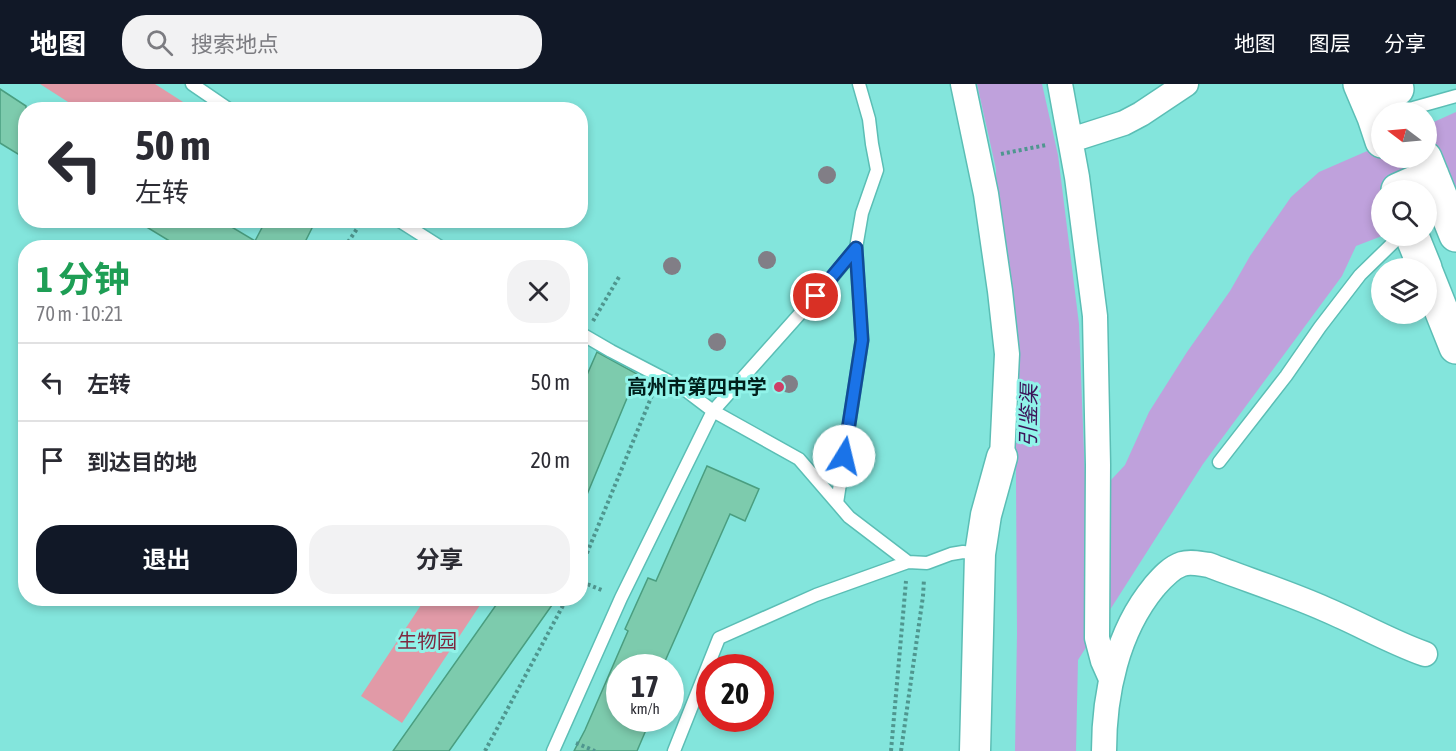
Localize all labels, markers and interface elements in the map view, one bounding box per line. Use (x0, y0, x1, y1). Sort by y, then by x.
search box (122, 15, 542, 69)
icon: search (143, 26, 176, 59)
text: 地图 (30, 28, 86, 60)
text: 搜索地点 (191, 31, 279, 57)
text: 地图 (1234, 31, 1276, 55)
text: 图层 (1309, 31, 1351, 55)
text: 分享 (1384, 31, 1426, 55)
north arrow (1371, 102, 1437, 168)
map controls (1371, 102, 1437, 324)
text: 50 m (135, 121, 210, 169)
icon: left (36, 126, 114, 204)
text: 左转 (135, 177, 189, 208)
button: search (1371, 180, 1437, 246)
text: 1 分钟 (36, 258, 130, 300)
button: layers (1371, 258, 1437, 324)
button: close (507, 260, 570, 323)
pin (790, 270, 841, 321)
icon: arrive (799, 279, 832, 312)
text: 70 m · 10:21 (36, 302, 123, 325)
icon: left (36, 366, 69, 399)
text: 50 m (530, 369, 570, 395)
text: 左转 (87, 371, 131, 397)
place label: 高州市第四中学 (627, 375, 767, 398)
marker: 高州市第四中学 (772, 380, 786, 394)
water label: 引鉴渠 (1015, 381, 1041, 448)
position arrow (812, 424, 876, 488)
icon: arrive (36, 444, 69, 477)
text: 20 m (530, 447, 570, 473)
text: 到达目的地 (87, 449, 197, 475)
button: 退出 (36, 525, 297, 594)
button: 分享 (309, 525, 570, 594)
park label: 生物园 (397, 629, 457, 652)
speed limit sign: 20 (696, 654, 774, 732)
text: 17 (631, 669, 659, 703)
text: km/h (630, 700, 660, 717)

